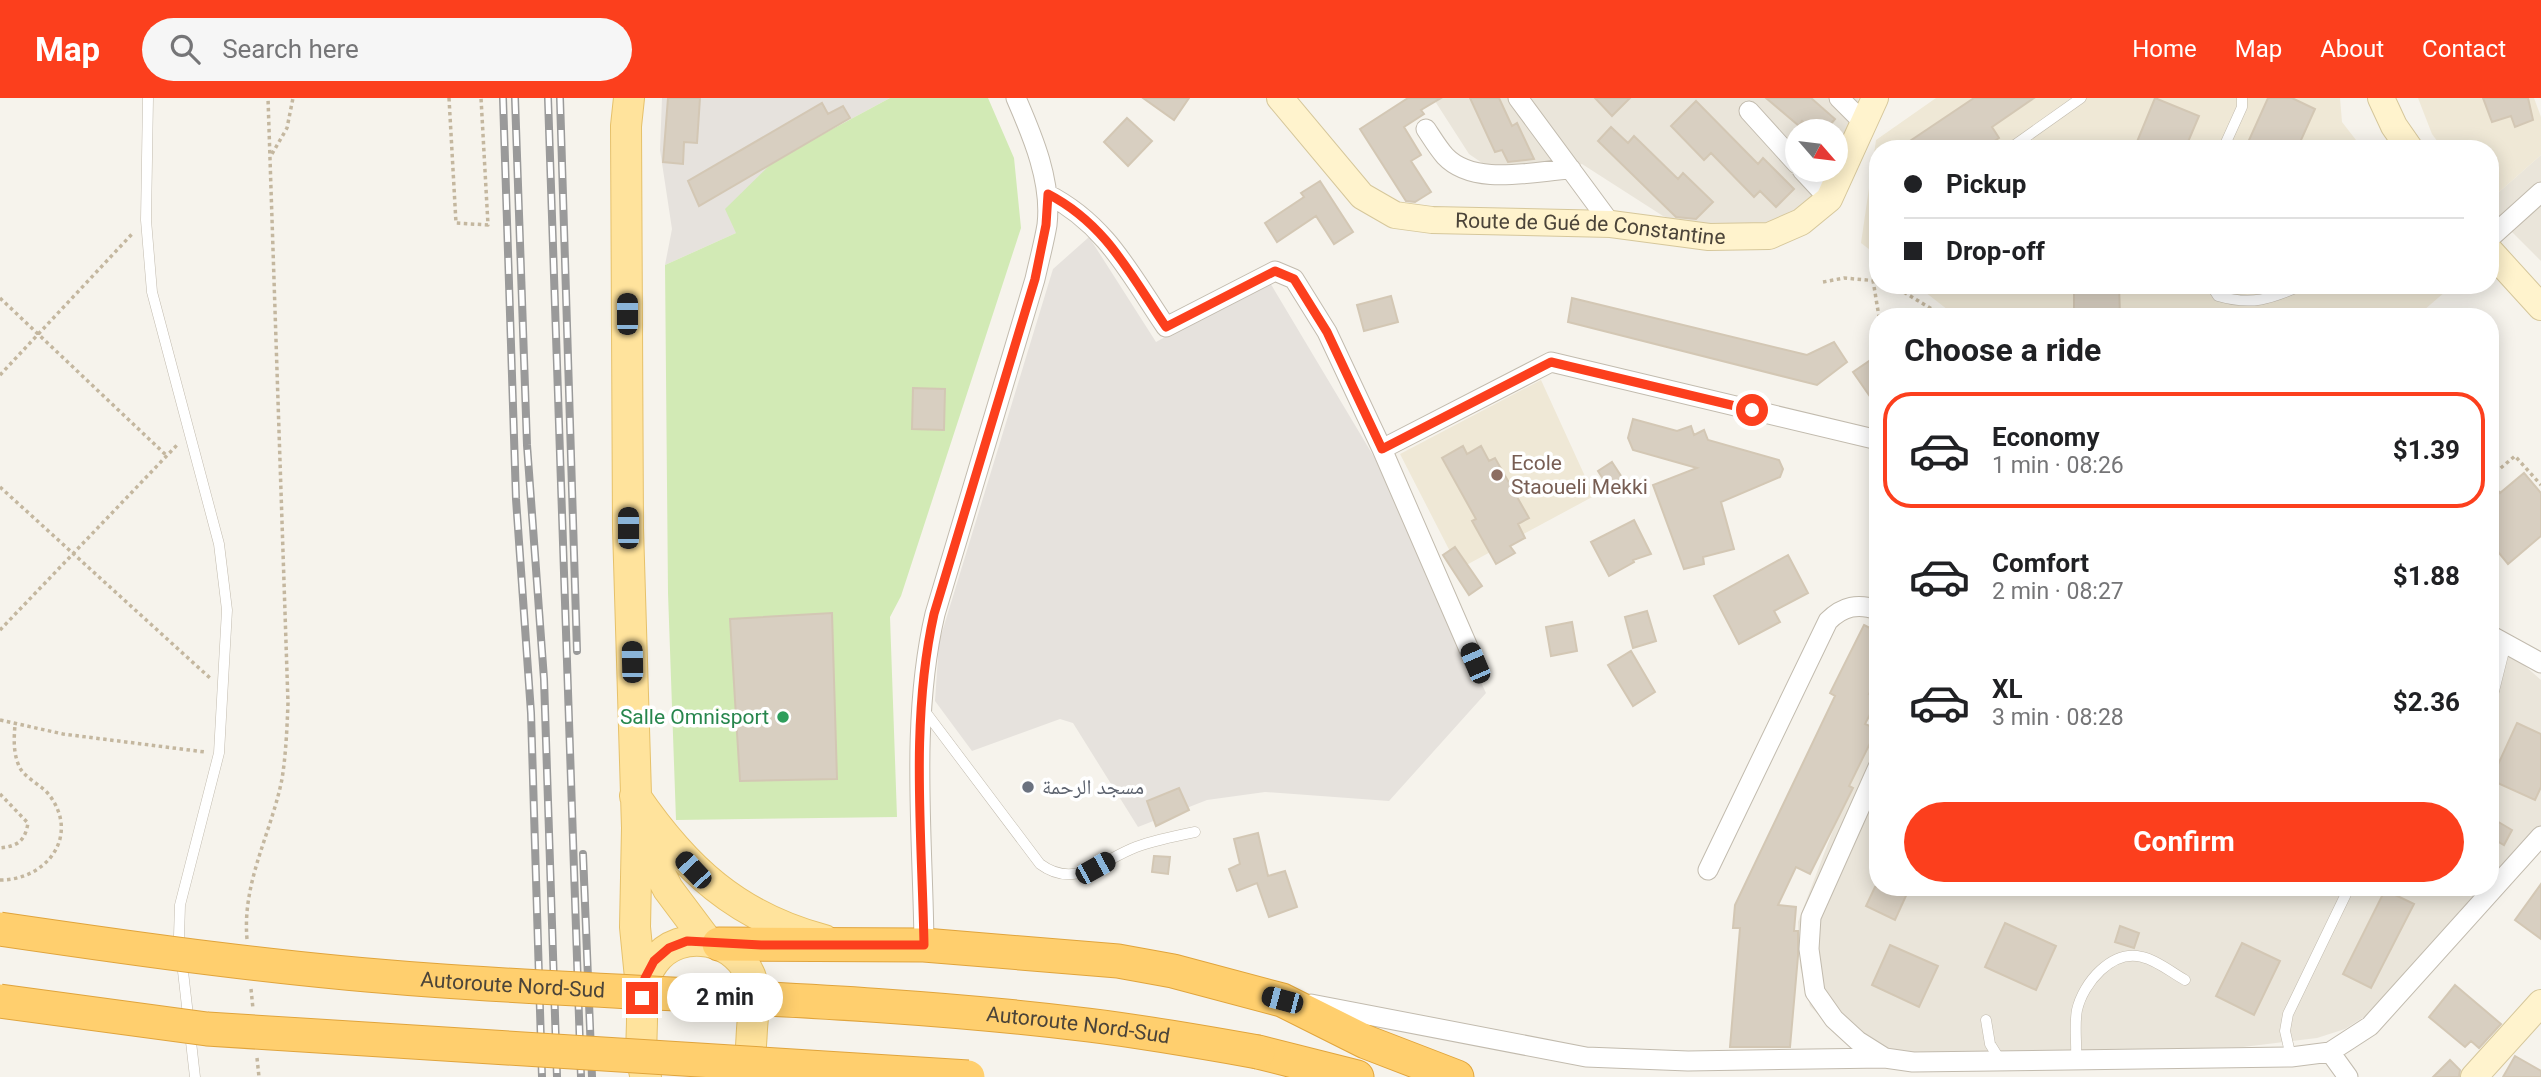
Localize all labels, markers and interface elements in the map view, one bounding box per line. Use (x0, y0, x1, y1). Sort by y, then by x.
search box (142, 18, 632, 81)
text: Map (35, 30, 100, 69)
icon: search (166, 30, 204, 68)
text: Search here (222, 34, 359, 64)
text: Home (2132, 35, 2197, 63)
text: Map (2235, 35, 2282, 63)
text: About (2320, 35, 2384, 63)
text: Contact (2422, 35, 2506, 63)
north arrow (1785, 119, 1848, 182)
map controls (1785, 119, 1848, 182)
text: Pickup (1946, 169, 2026, 199)
street label: Route de Gué de Constantine (1455, 209, 1726, 250)
text: Drop-off (1946, 236, 2045, 266)
car (617, 293, 638, 335)
text: Choose a ride (1904, 331, 2101, 369)
route start (1736, 394, 1768, 426)
icon: car (1908, 419, 1971, 482)
text: Economy (1992, 422, 2099, 452)
text: $1.39 (2393, 435, 2460, 465)
place label: Ecole Staoueli Mekki (1511, 451, 1648, 499)
text: 1 min · 08:26 (1992, 452, 2124, 479)
marker: Ecole Staoueli Mekki (1489, 467, 1505, 483)
car (618, 507, 639, 549)
icon: car (1908, 545, 1971, 608)
text: Comfort (1992, 548, 2089, 578)
text: $1.88 (2393, 561, 2460, 591)
text: 2 min · 08:27 (1992, 578, 2124, 605)
car (1458, 640, 1493, 686)
car (622, 641, 643, 683)
icon: car (1908, 671, 1971, 734)
text: XL (1992, 674, 2023, 704)
text: $2.36 (2393, 687, 2460, 717)
text: 3 min · 08:28 (1992, 704, 2124, 731)
place label: Salle Omnisport (620, 705, 769, 729)
marker: Salle Omnisport (775, 709, 791, 725)
place label: مسجد الرحمة (1042, 775, 1144, 799)
marker: مسجد الرحمة (1020, 779, 1036, 795)
button: Confirm (1904, 802, 2464, 882)
car (671, 847, 716, 893)
car (1072, 849, 1119, 887)
street label: Autoroute Nord-Sud (420, 967, 606, 1003)
callout: 2 min (666, 974, 782, 1023)
route end (626, 982, 658, 1014)
text: 2 min (696, 984, 754, 1011)
car (1259, 984, 1306, 1016)
street label: Autoroute Nord-Sud (985, 1002, 1172, 1049)

